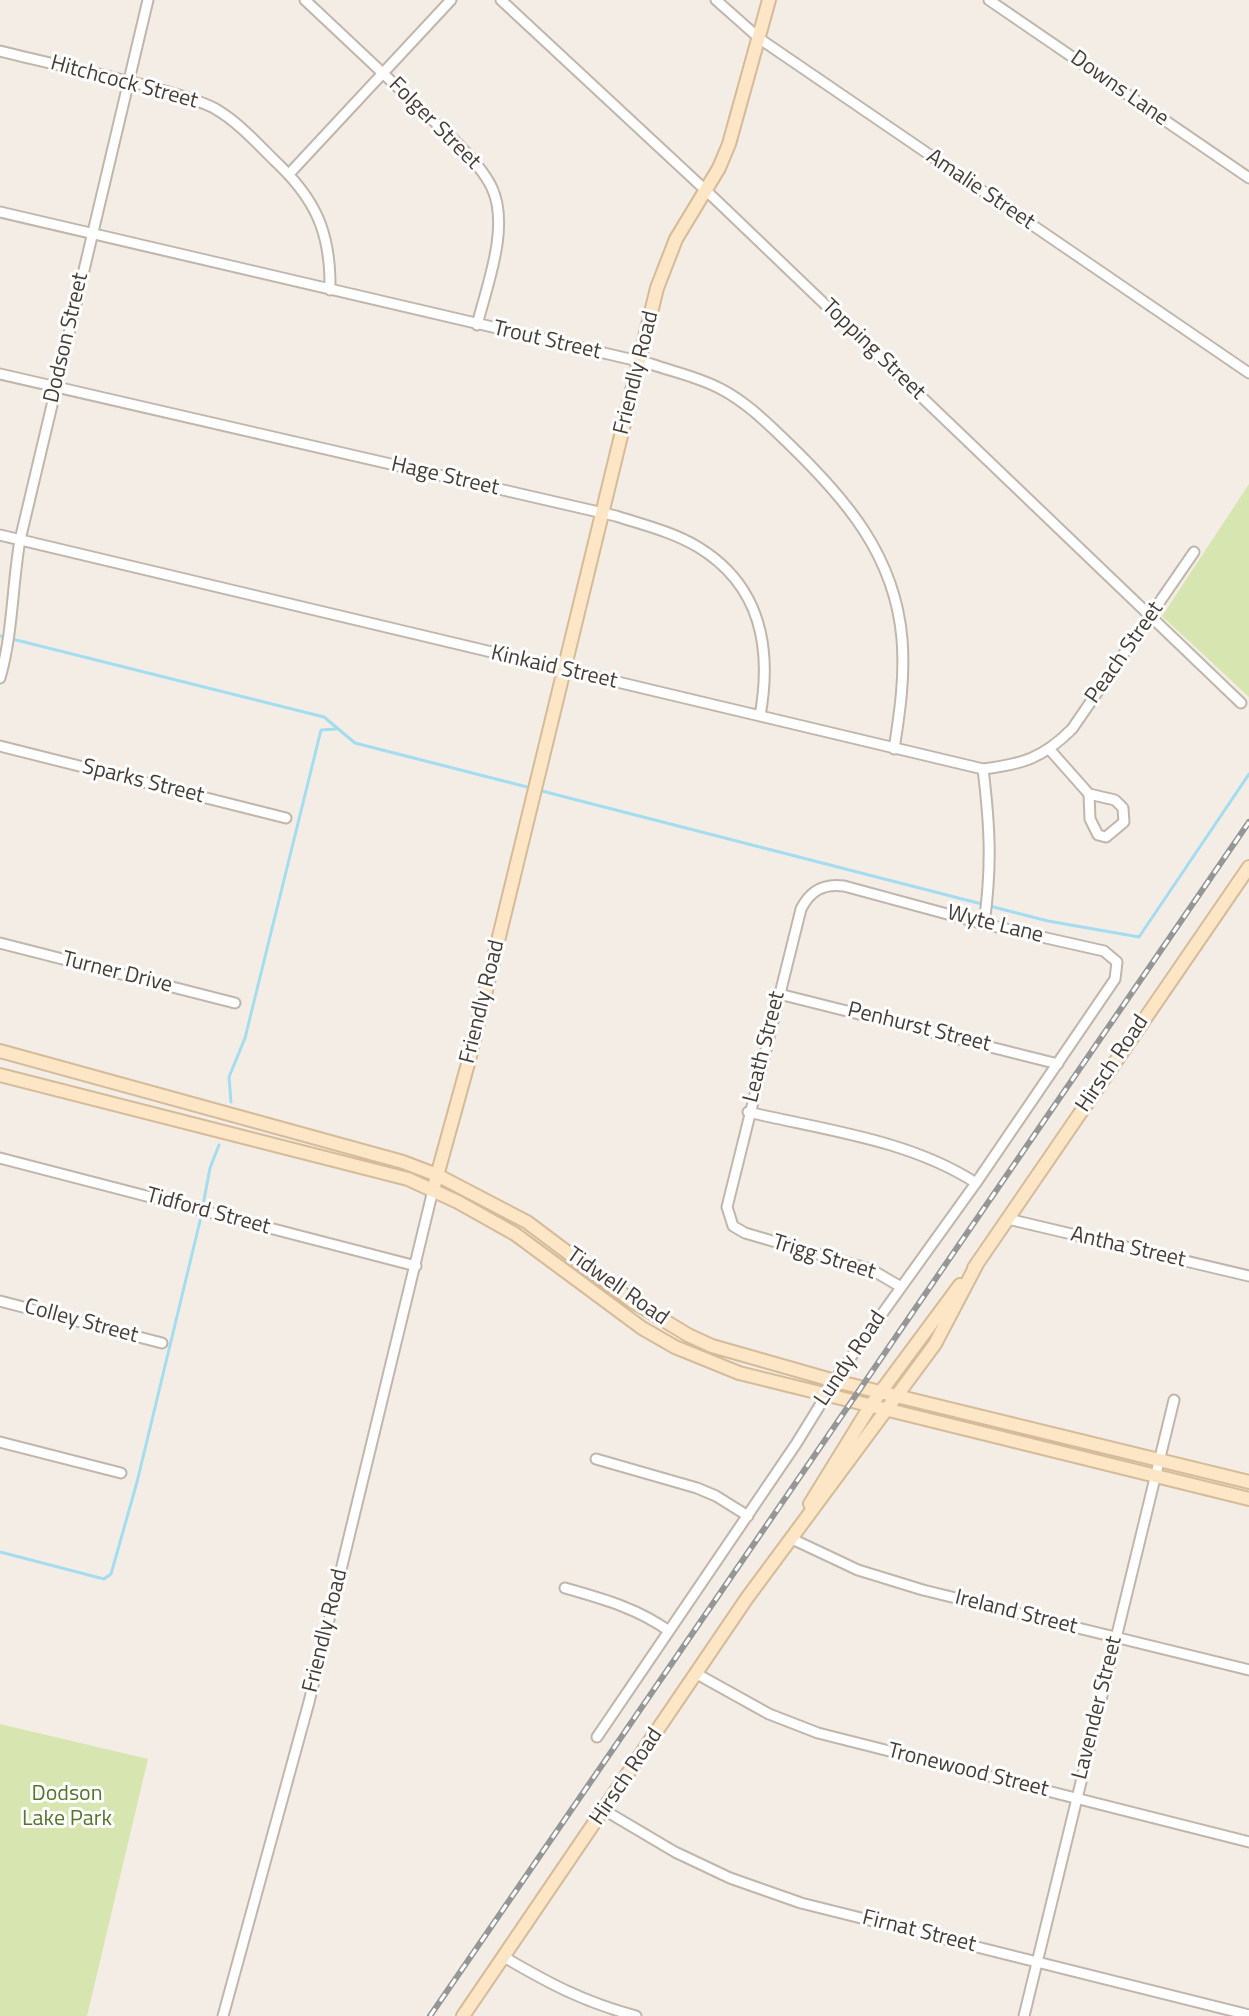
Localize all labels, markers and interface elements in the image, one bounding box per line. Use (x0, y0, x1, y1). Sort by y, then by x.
street label: Downs Lane (1065, 46, 1173, 132)
street label: Hitchcock Street (47, 51, 201, 115)
street label: Folger Street (382, 72, 486, 176)
street label: Amalie Street (921, 144, 1039, 236)
street label: Dodson Street (39, 270, 95, 406)
street label: Topping Street (816, 294, 930, 406)
street label: Friendly Road (609, 309, 665, 437)
street label: Trout Street (491, 316, 603, 366)
street label: Hage Street (389, 452, 501, 502)
street label: Peach Street (1080, 597, 1170, 709)
street label: Kinkaid Street (488, 641, 620, 695)
street label: Sparks Street (79, 754, 207, 810)
street label: Wyte Lane (944, 900, 1046, 950)
street label: Friendly Road (455, 938, 511, 1066)
street label: Turner Drive (59, 947, 175, 999)
street label: Leath Street (738, 989, 792, 1105)
street label: Penhurst Street (845, 997, 993, 1059)
street label: Hirsch Road (1071, 1010, 1155, 1118)
street label: Tidford Street (143, 1183, 273, 1241)
street label: Antha Street (1068, 1222, 1188, 1274)
street label: Trigg Street (769, 1230, 879, 1286)
street label: Tidwell Road (561, 1242, 673, 1332)
street label: Colley Street (21, 1294, 141, 1350)
street label: Lundy Road (810, 1307, 892, 1411)
street label: Friendly Road (298, 1567, 354, 1695)
street label: Ireland Street (952, 1585, 1080, 1641)
street label: Lavender Street (1067, 1634, 1129, 1782)
street label: Hirsch Road (585, 1723, 669, 1831)
street label: Tronewood Street (885, 1738, 1051, 1804)
park label: Dodson Lake Park (22, 1782, 112, 1834)
street label: Firnat Street (859, 1905, 979, 1959)

